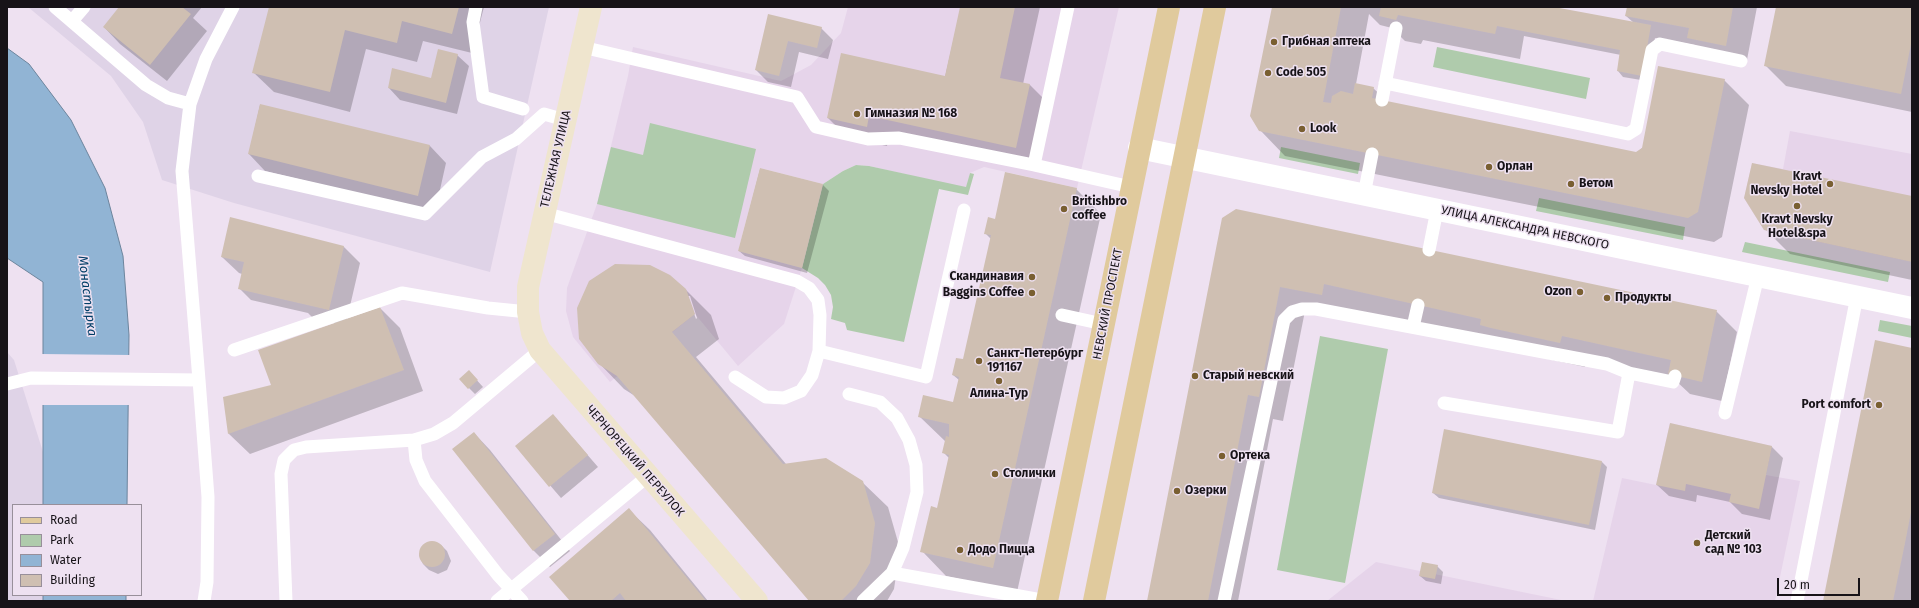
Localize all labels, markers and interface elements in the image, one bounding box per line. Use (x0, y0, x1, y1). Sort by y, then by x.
place label: Грибная аптека (1282, 35, 1371, 49)
marker: Грибная аптека (1269, 37, 1279, 47)
place label: Code 505 (1276, 66, 1326, 80)
marker: Code 505 (1263, 68, 1273, 78)
place label: Гимназия № 168 (865, 107, 957, 121)
street label: ТЕЛЕЖНАЯ УЛИЦА (538, 109, 574, 209)
marker: Гимназия № 168 (852, 109, 862, 119)
place label: Look (1310, 122, 1336, 136)
marker: Look (1297, 124, 1307, 134)
place label: Орлан (1497, 160, 1533, 174)
marker: Орлан (1484, 162, 1494, 172)
place label: Kravt Nevsky Hotel (1750, 170, 1822, 198)
place label: Ветом (1579, 177, 1613, 191)
marker: Ветом (1566, 179, 1576, 189)
marker: Kravt Nevsky Hotel (1825, 179, 1835, 189)
place label: Britishbro coffee (1072, 195, 1127, 223)
marker: Kravt Nevsky Hotel&spa (1792, 201, 1802, 211)
street label: УЛИЦА АЛЕКСАНДРА НЕВСКОГО (1440, 203, 1610, 253)
marker: Britishbro coffee (1059, 204, 1069, 214)
place label: Kravt Nevsky Hotel&spa (1761, 213, 1833, 241)
street label: НЕВСКИЙ ПРОСПЕКТ (1090, 247, 1126, 361)
water label: Монастырка (74, 255, 100, 337)
place label: Скандинавия (949, 270, 1024, 284)
marker: Скандинавия (1027, 272, 1037, 282)
place label: Ozon (1544, 285, 1572, 299)
place label: Baggins Coffee (943, 286, 1024, 300)
marker: Ozon (1575, 287, 1585, 297)
marker: Baggins Coffee (1027, 288, 1037, 298)
place label: Продукты (1615, 291, 1671, 305)
marker: Продукты (1602, 293, 1612, 303)
place label: Санкт-Петербург 191167 (987, 347, 1083, 375)
marker: Санкт-Петербург 191167 (974, 356, 984, 366)
place label: Старый невский (1203, 369, 1294, 383)
marker: Старый невский (1190, 371, 1200, 381)
marker: Алина-Тур (994, 376, 1004, 386)
place label: Алина-Тур (970, 387, 1028, 401)
place label: Port comfort (1802, 398, 1871, 412)
marker: Port comfort (1874, 400, 1884, 410)
street label: ЧЕРНОРЕЦКИЙ ПЕРЕУЛОК (583, 402, 687, 520)
place label: Ортека (1230, 449, 1270, 463)
marker: Ортека (1217, 451, 1227, 461)
place label: Столички (1003, 467, 1056, 481)
marker: Столички (990, 469, 1000, 479)
place label: Озерки (1185, 484, 1227, 498)
marker: Озерки (1172, 486, 1182, 496)
legend (12, 504, 142, 596)
text: Road (50, 513, 78, 527)
place label: Детский сад № 103 (1705, 529, 1762, 557)
text: Park (50, 533, 74, 547)
marker: Детский сад № 103 (1692, 538, 1702, 548)
place label: Додо Пицца (968, 543, 1035, 557)
marker: Додо Пицца (955, 545, 965, 555)
text: Water (50, 553, 81, 567)
scale bar (1779, 570, 1862, 596)
text: Building (50, 573, 95, 587)
text: 20 m (1784, 578, 1810, 592)

